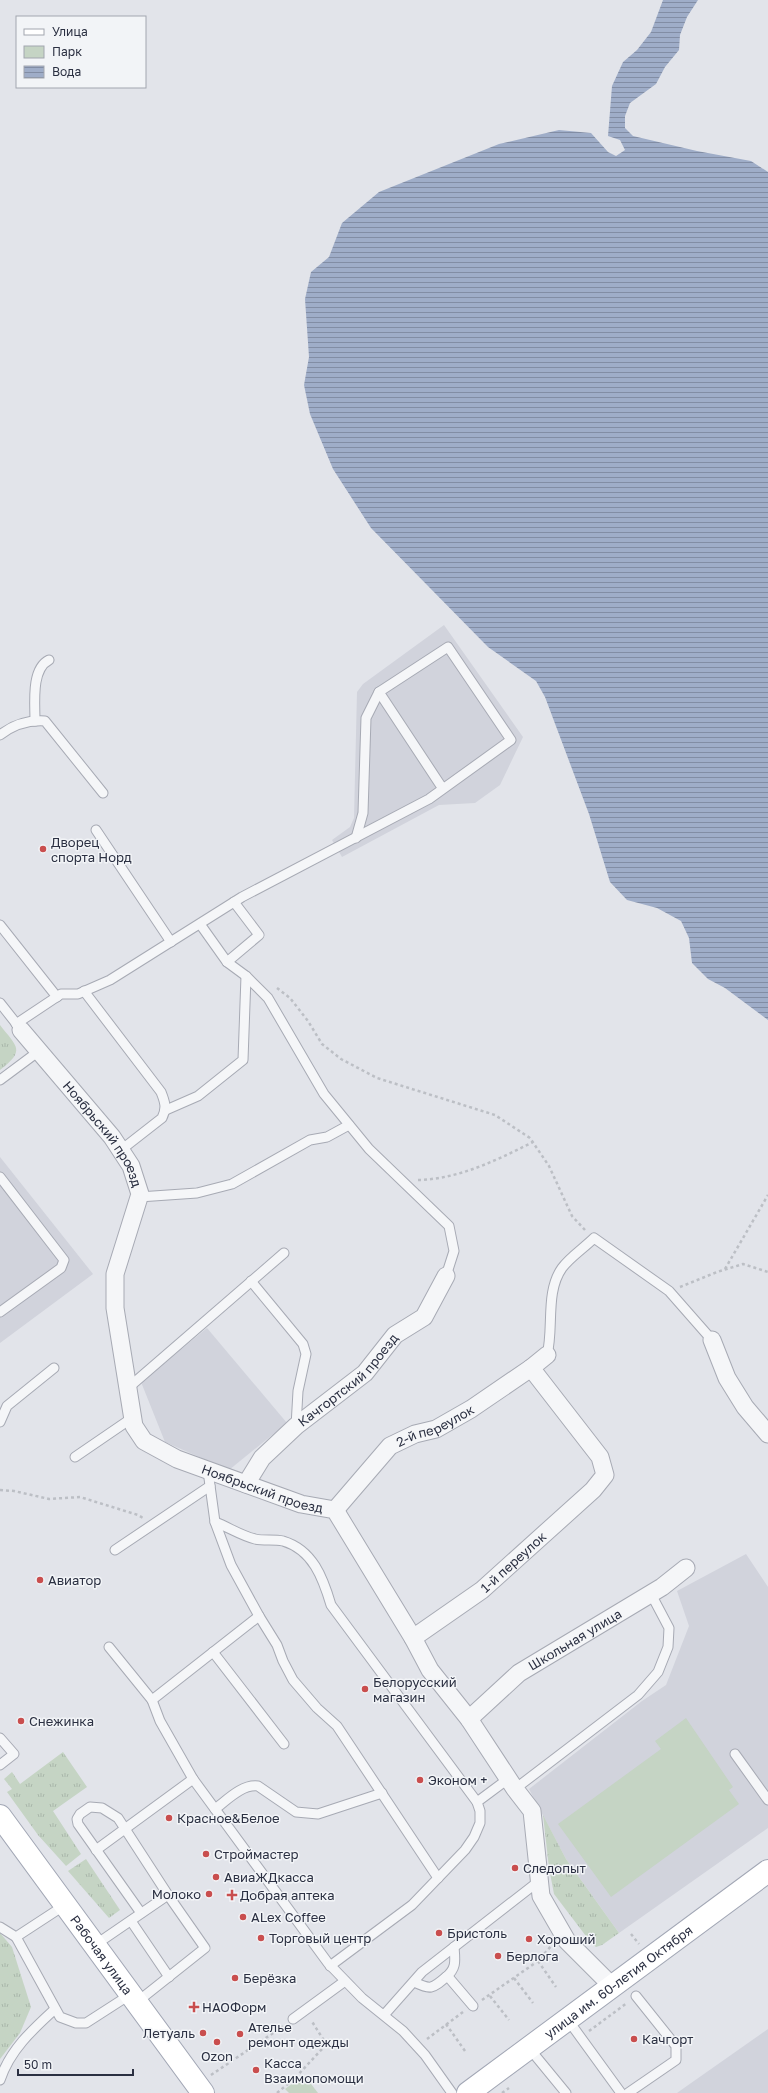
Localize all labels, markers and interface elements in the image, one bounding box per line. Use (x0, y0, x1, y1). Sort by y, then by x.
legend (16, 16, 146, 88)
text: Улица (52, 24, 88, 39)
text: Парк (52, 44, 82, 59)
text: Вода (52, 64, 81, 79)
place label: Дворец спорта Норд (51, 834, 132, 865)
marker: Дворец спорта Норд (38, 844, 48, 854)
street label: Ноябрьский проезд (60, 1078, 145, 1189)
street label: Качгортский проезд (295, 1330, 401, 1430)
street label: 2-й переулок (393, 1401, 477, 1450)
street label: Ноябрьский проезд (199, 1461, 324, 1516)
street label: 1-й переулок (477, 1528, 550, 1596)
place label: Авиатор (48, 1572, 101, 1588)
marker: Авиатор (35, 1575, 45, 1585)
street label: Школьная улица (525, 1605, 624, 1674)
place label: Белорусский магазин (373, 1674, 457, 1705)
marker: Белорусский магазин (360, 1684, 370, 1694)
place label: Снежинка (29, 1713, 94, 1729)
marker: Снежинка (16, 1716, 26, 1726)
place label: Эконом + (428, 1772, 487, 1788)
marker: Эконом + (415, 1775, 425, 1785)
place label: Красное&Белое (177, 1810, 280, 1826)
marker: Красное&Белое (164, 1813, 174, 1823)
place label: Строймастер (214, 1846, 299, 1862)
marker: Строймастер (201, 1849, 211, 1859)
place label: Следопыт (523, 1860, 586, 1876)
marker: Следопыт (510, 1863, 520, 1873)
place label: АвиаЖДкасса (224, 1869, 314, 1885)
marker: АвиаЖДкасса (211, 1872, 221, 1882)
place label: Молоко (152, 1886, 201, 1902)
place label: Добрая аптека (240, 1887, 335, 1903)
marker: Молоко (204, 1889, 214, 1899)
marker: Добрая аптека (227, 1890, 237, 1900)
place label: ALex Coffee (251, 1909, 326, 1925)
street label: Рабочая улица (67, 1912, 136, 1998)
marker: ALex Coffee (238, 1912, 248, 1922)
street label: улица им. 60-летия Октября (541, 1922, 695, 2042)
place label: Бристоль (447, 1925, 507, 1941)
marker: Бристоль (434, 1928, 444, 1938)
place label: Торговый центр (269, 1930, 371, 1946)
place label: Хороший (537, 1931, 595, 1947)
marker: Торговый центр (256, 1933, 266, 1943)
marker: Хороший (524, 1934, 534, 1944)
place label: Берлога (506, 1948, 559, 1964)
marker: Берлога (493, 1951, 503, 1961)
place label: Берёзка (243, 1970, 296, 1986)
marker: Берёзка (230, 1973, 240, 1983)
place label: НАОФорм (202, 1999, 266, 2015)
marker: НАОФорм (189, 2002, 199, 2012)
place label: Ателье ремонт одежды (248, 2019, 349, 2050)
place label: Летуаль (143, 2025, 195, 2041)
marker: Летуаль (198, 2028, 208, 2038)
marker: Ателье ремонт одежды (235, 2029, 245, 2039)
place label: Качгорт (642, 2031, 694, 2047)
marker: Качгорт (629, 2034, 639, 2044)
marker: Ozon (212, 2037, 222, 2047)
place label: Ozon (201, 2048, 233, 2064)
scale bar (18, 2051, 133, 2077)
place label: Касса Взаимопомощи (264, 2055, 364, 2086)
text: 50 m (24, 2057, 52, 2072)
marker: Касса Взаимопомощи (251, 2065, 261, 2075)

